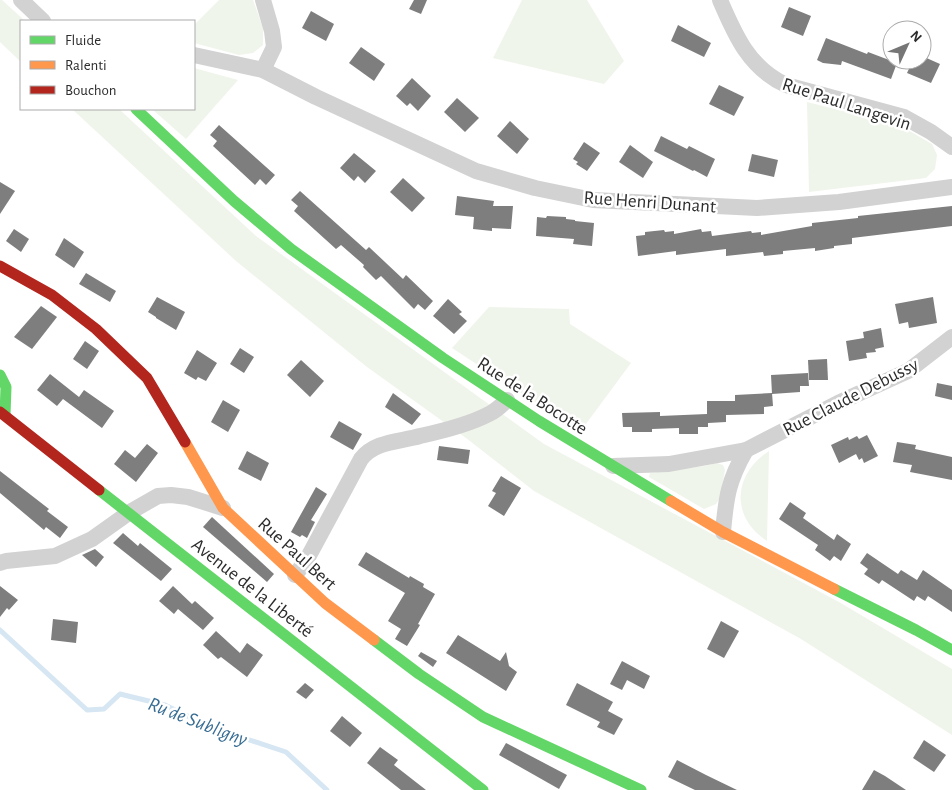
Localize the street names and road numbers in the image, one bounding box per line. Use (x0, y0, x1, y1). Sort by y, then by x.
street label: Rue Paul Langevin (780, 75, 913, 134)
street label: Rue Henri Dunant (583, 188, 717, 217)
street label: Rue de la Bocotte (474, 354, 590, 439)
street label: Rue Claude Debussy (780, 355, 921, 440)
street label: Rue Paul Bert (254, 514, 340, 594)
street label: Avenue de la Liberté (188, 535, 316, 641)

